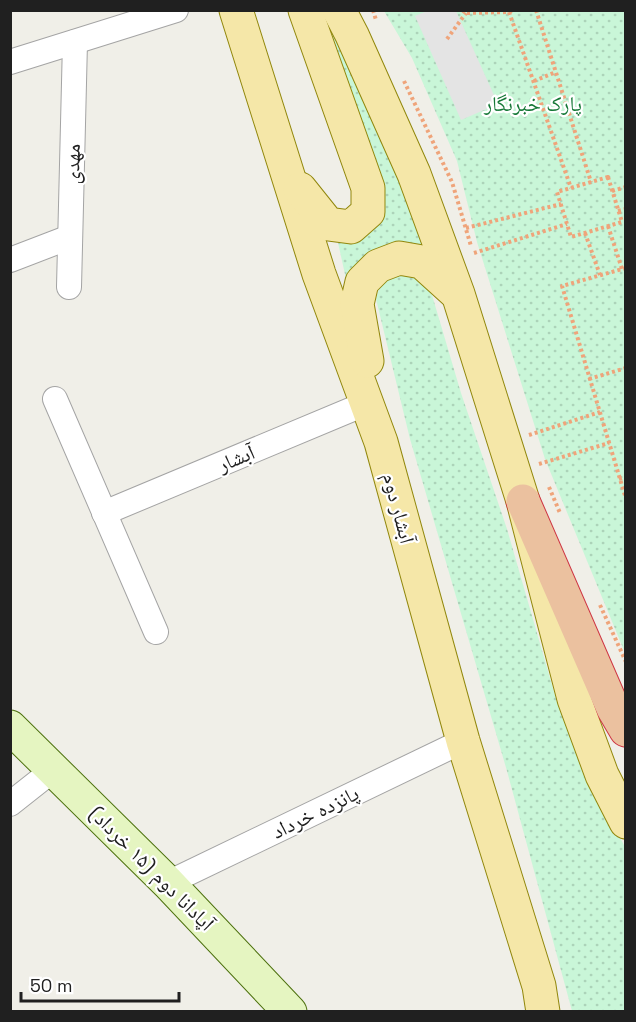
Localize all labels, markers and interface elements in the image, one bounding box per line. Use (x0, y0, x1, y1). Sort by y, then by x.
park label: پارک خبرنگار (483, 90, 582, 117)
street label: مهدی (58, 144, 86, 184)
street label: آبشار (212, 438, 259, 478)
street label: آبشار دوم (376, 470, 422, 547)
street label: پانزده خرداد (267, 779, 363, 845)
street label: آپادانا دوم (۱۵ خرداد) (83, 800, 221, 938)
scale bar (21, 965, 178, 1003)
text: 50 m (30, 974, 72, 997)

